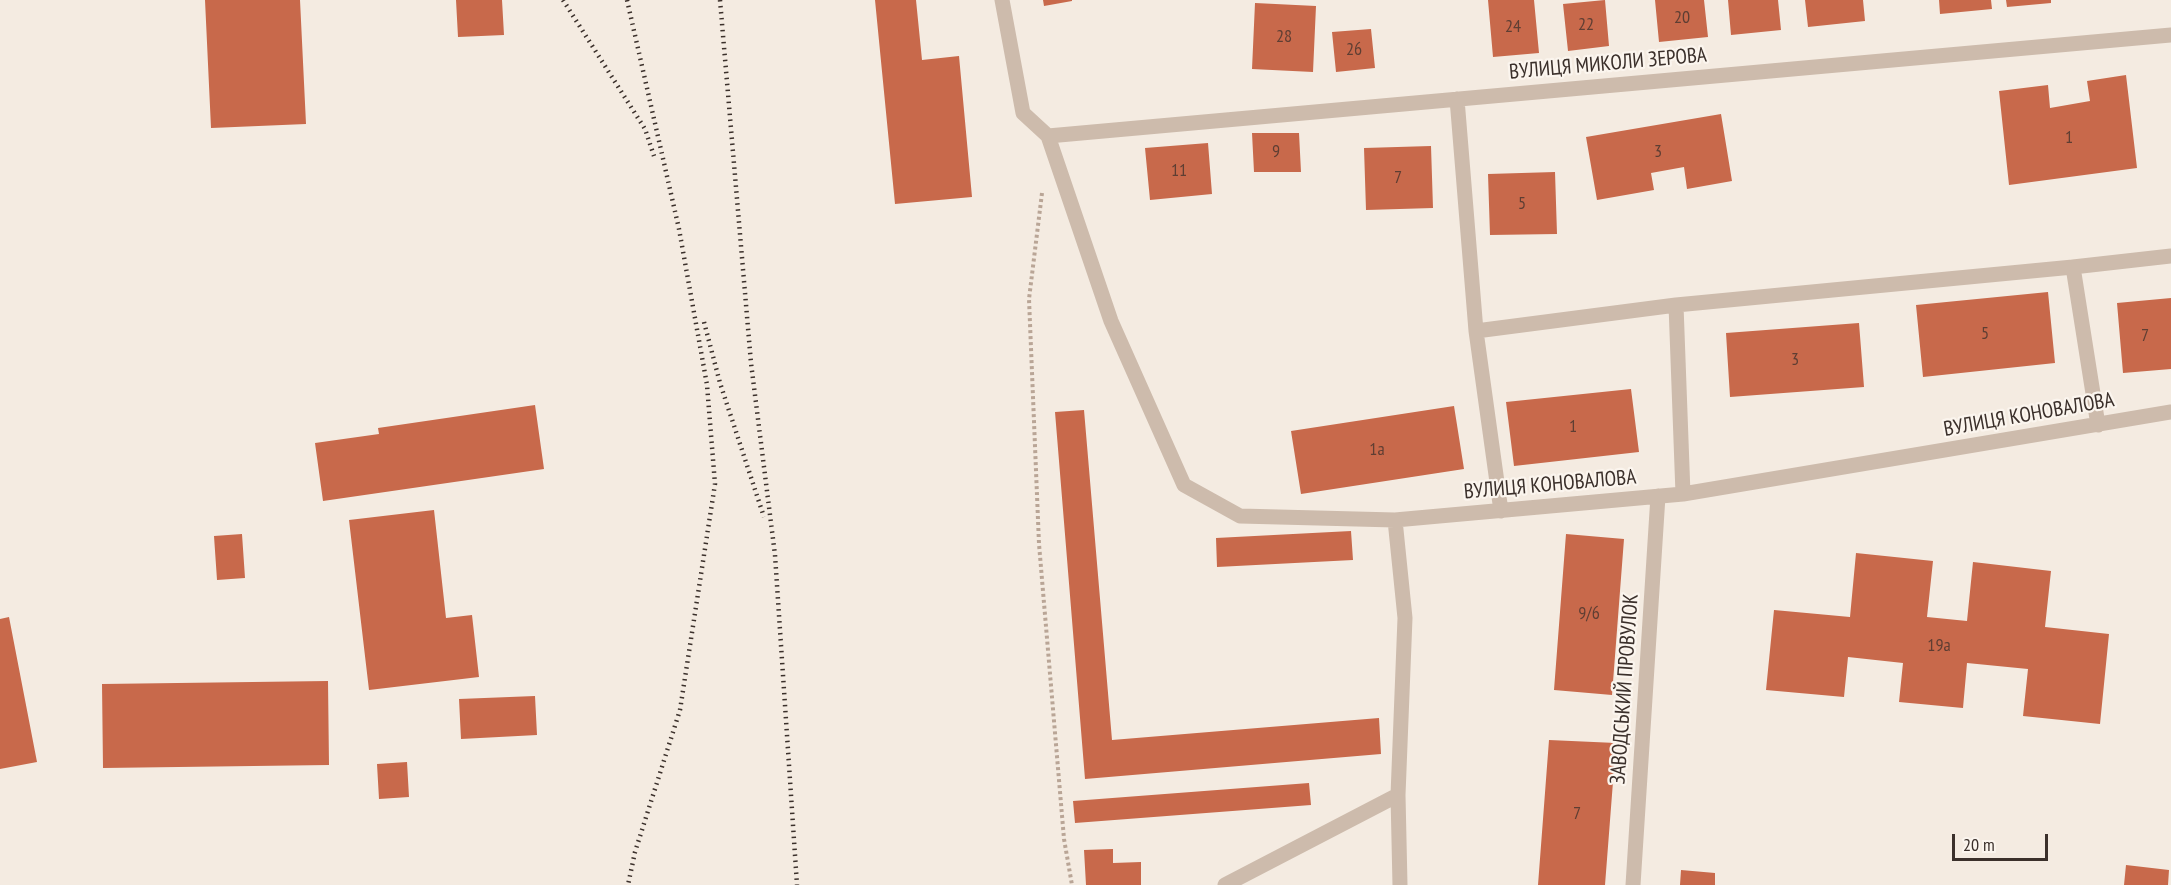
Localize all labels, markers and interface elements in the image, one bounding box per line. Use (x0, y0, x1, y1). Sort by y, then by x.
house number: 20 (1674, 7, 1690, 29)
house number: 22 (1578, 14, 1594, 36)
house number: 24 (1505, 16, 1521, 38)
house number: 28 (1276, 26, 1292, 48)
house number: 26 (1346, 39, 1362, 61)
street label: ВУЛИЦЯ МИКОЛИ ЗЕРОВА (1508, 43, 1708, 85)
house number: 1 (2065, 127, 2073, 149)
house number: 9 (1272, 141, 1280, 163)
house number: 3 (1654, 141, 1662, 163)
house number: 11 (1171, 160, 1187, 182)
house number: 7 (1394, 167, 1402, 189)
house number: 5 (1518, 193, 1526, 215)
house number: 5 (1981, 323, 1989, 345)
house number: 7 (2141, 325, 2149, 347)
house number: 3 (1791, 349, 1799, 371)
street label: ВУЛИЦЯ КОНОВАЛОВА (1942, 388, 2116, 442)
house number: 1 (1569, 416, 1577, 438)
house number: 1а (1369, 439, 1385, 461)
street label: ВУЛИЦЯ КОНОВАЛОВА (1463, 465, 1637, 505)
street label: ЗАВОДСЬКИЙ ПРОВУЛОК (1606, 593, 1644, 785)
house number: 9/6 (1578, 603, 1600, 625)
house number: 19а (1927, 635, 1951, 657)
house number: 7 (1573, 803, 1581, 825)
scale bar (1955, 822, 2051, 860)
text: 20 m (1963, 833, 1995, 856)

